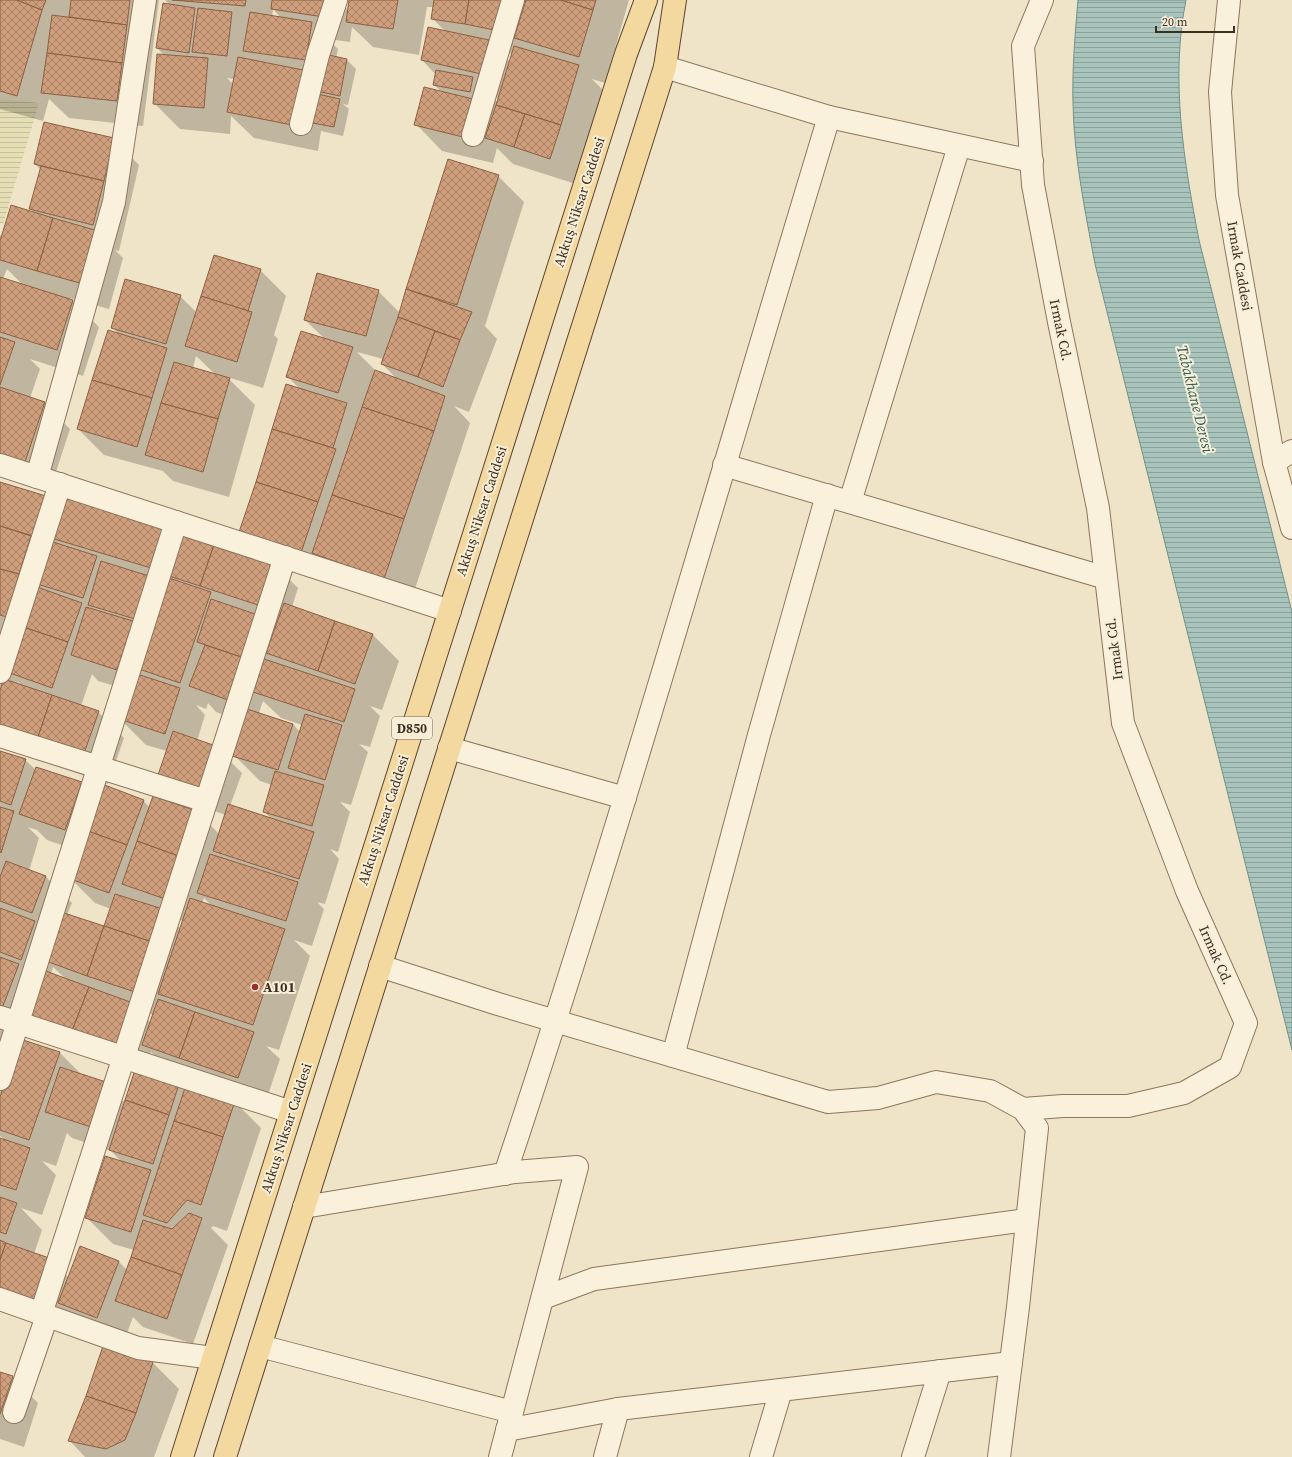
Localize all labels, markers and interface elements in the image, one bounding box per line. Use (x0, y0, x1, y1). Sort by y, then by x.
scale bar (1156, 8, 1234, 34)
text: 20 m (1162, 14, 1188, 30)
street label: Akkuş Niksar Caddesi (549, 134, 609, 270)
street label: Irmak Caddesi (1222, 219, 1258, 313)
street label: Irmak Cd. (1045, 297, 1077, 363)
water label: Tabakhane Deresi (1172, 343, 1219, 455)
street label: Akkuş Niksar Caddesi (451, 443, 511, 579)
street label: Irmak Cd. (1100, 617, 1128, 681)
road number: D850 (392, 717, 432, 739)
street label: Akkuş Niksar Caddesi (353, 752, 413, 888)
street label: Irmak Cd. (1194, 922, 1238, 988)
place label: A101 (263, 977, 295, 997)
marker: A101 (250, 982, 260, 992)
street label: Akkuş Niksar Caddesi (256, 1060, 316, 1196)

